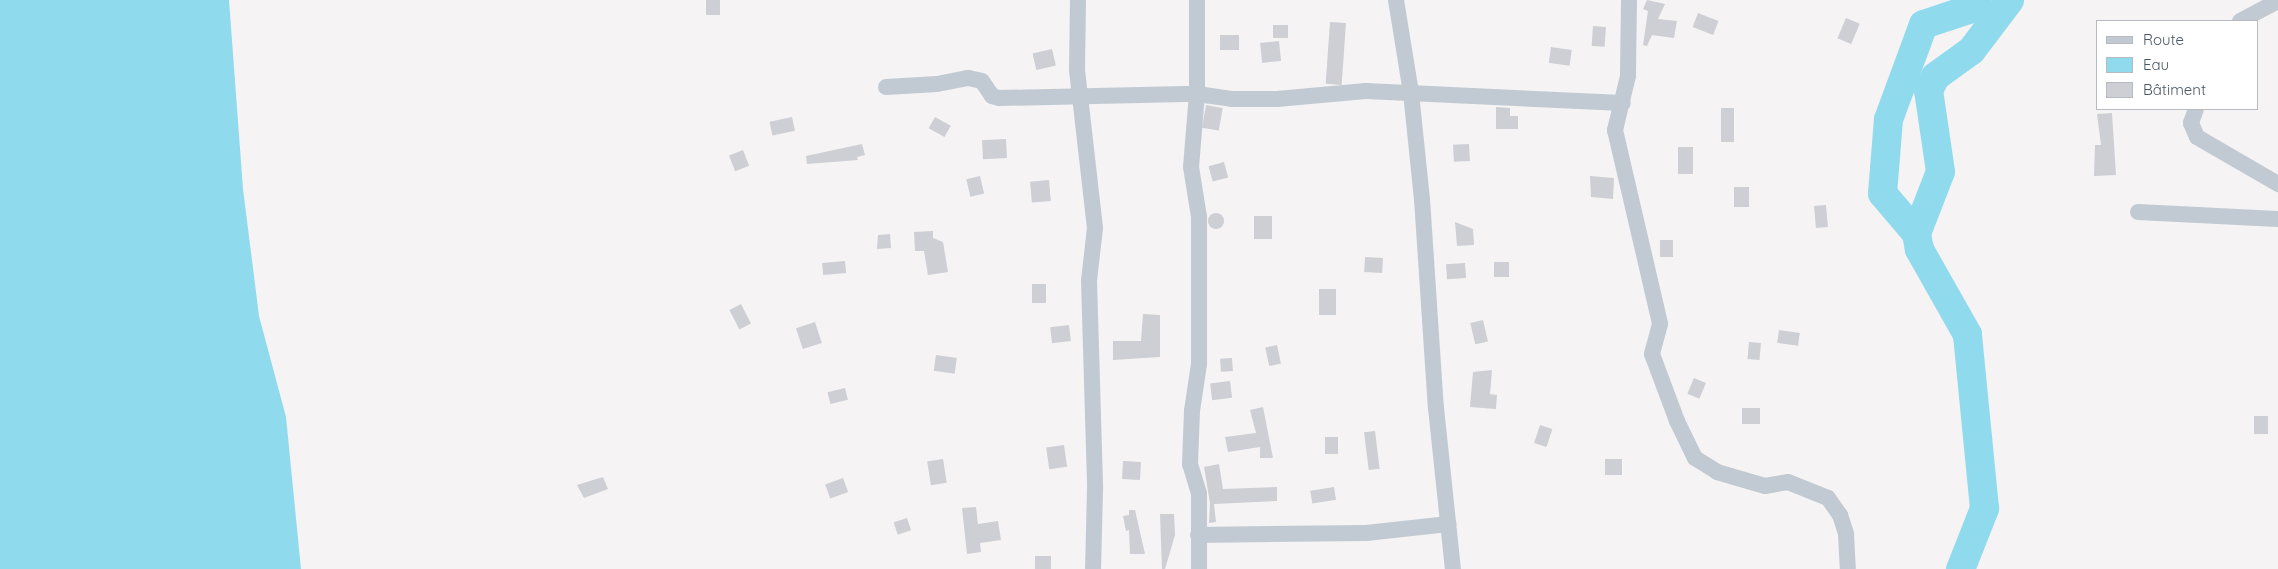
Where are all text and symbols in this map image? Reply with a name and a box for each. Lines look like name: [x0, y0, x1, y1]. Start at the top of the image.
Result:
legend: [2096, 20, 2258, 110]
text: Route: [2143, 30, 2184, 49]
text: Eau: [2143, 55, 2169, 74]
text: Bâtiment: [2143, 80, 2206, 99]

